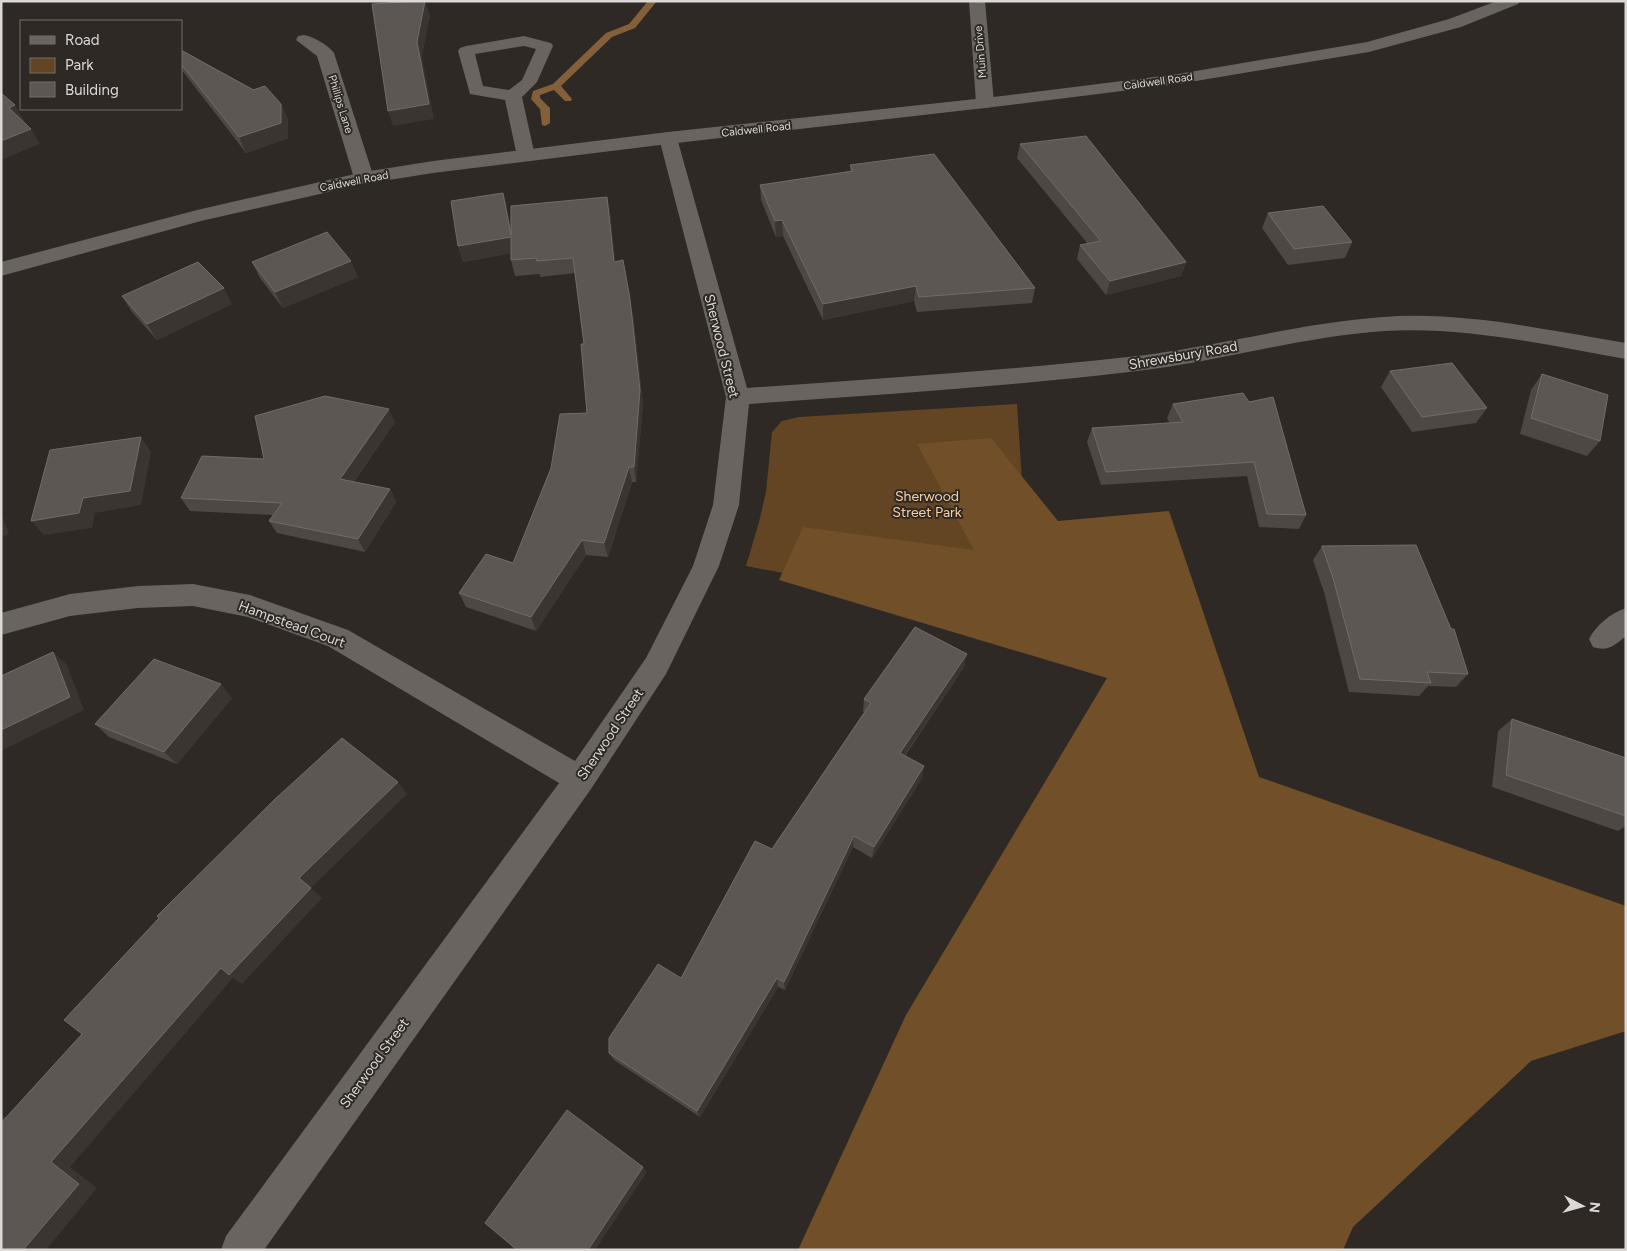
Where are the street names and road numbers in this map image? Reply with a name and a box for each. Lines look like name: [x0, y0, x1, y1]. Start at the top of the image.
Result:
street label: Muin Drive: [972, 25, 989, 79]
street label: Caldwell Road: [1123, 70, 1194, 93]
street label: Phillips Lane: [325, 73, 356, 135]
street label: Caldwell Road: [721, 119, 791, 140]
street label: Caldwell Road: [319, 168, 390, 195]
street label: Sherwood Street: [700, 292, 743, 400]
street label: Shrewsbury Road: [1127, 338, 1239, 373]
street label: Hampstead Court: [236, 597, 347, 652]
street label: Sherwood Street: [574, 685, 647, 783]
street label: Sherwood Street: [336, 1015, 413, 1111]

